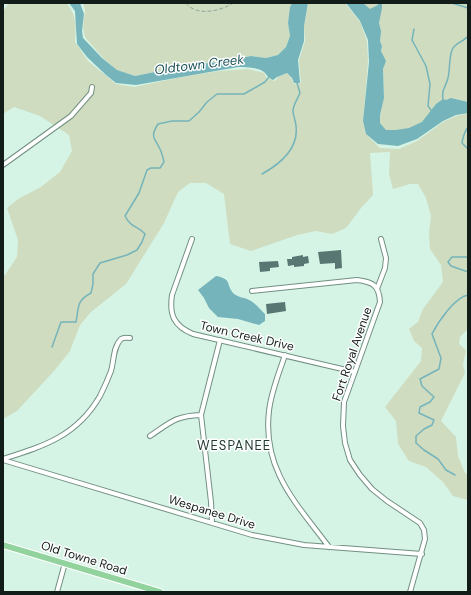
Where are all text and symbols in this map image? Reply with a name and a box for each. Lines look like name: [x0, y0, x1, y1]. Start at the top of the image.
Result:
water label: Oldtown Creek: [153, 51, 245, 78]
street label: Fort Royal Avenue: [328, 305, 376, 403]
street label: Town Creek Drive: [198, 317, 296, 355]
district label: WESPANEE: [197, 437, 271, 454]
street label: Wespanee Drive: [167, 491, 258, 533]
street label: Old Towne Road: [39, 537, 129, 579]

